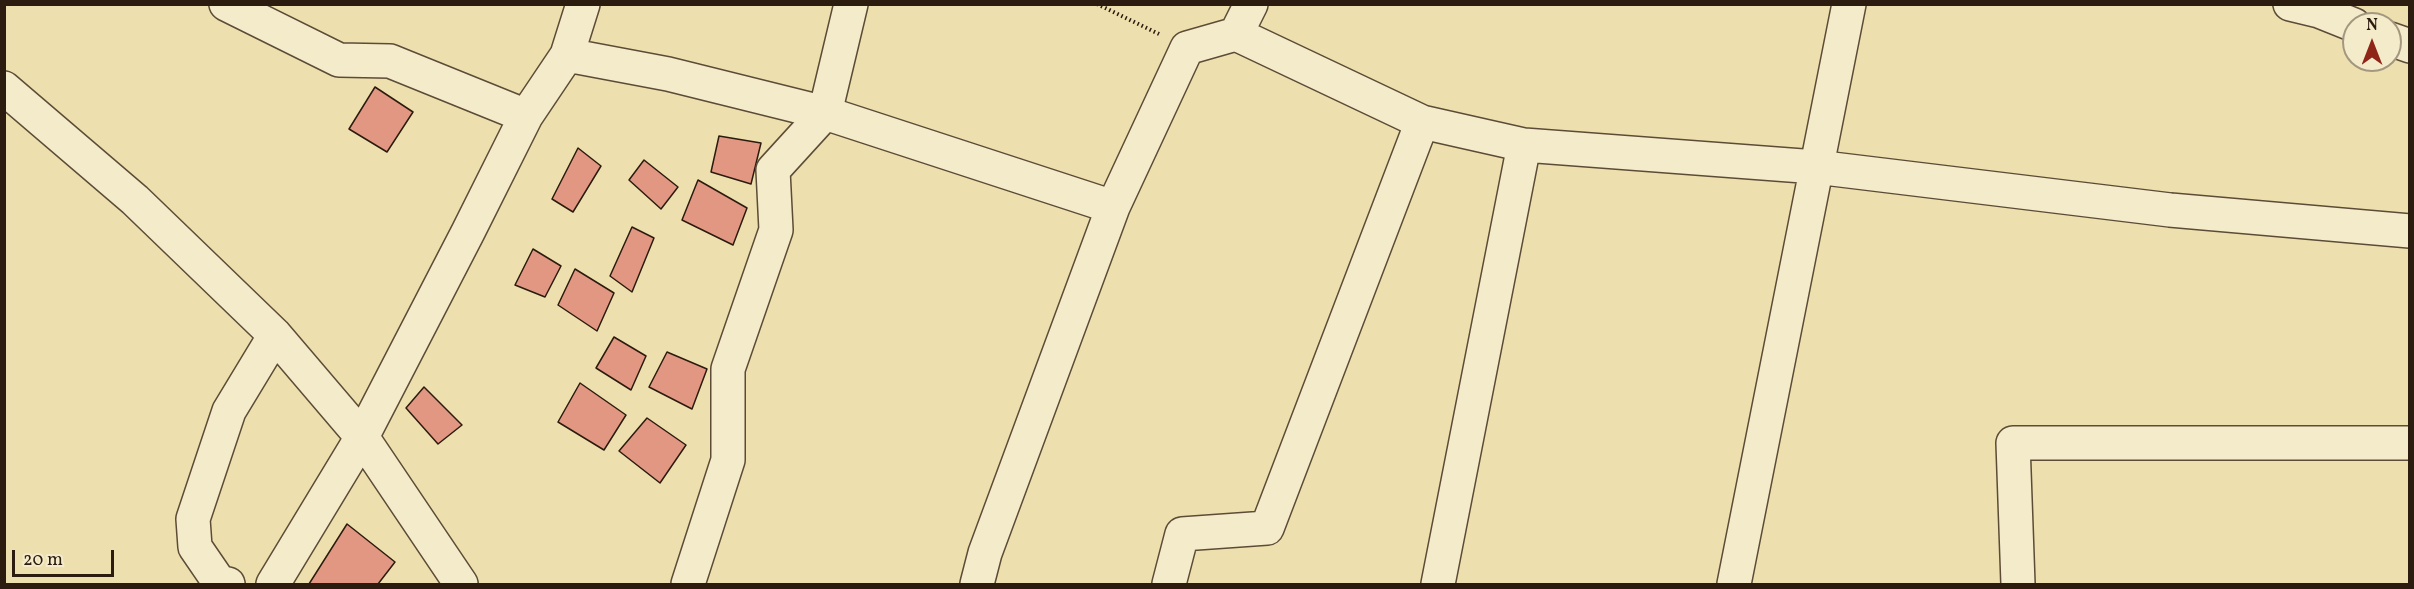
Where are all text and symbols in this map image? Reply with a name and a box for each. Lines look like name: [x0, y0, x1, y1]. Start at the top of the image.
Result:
north arrow: [2342, 12, 2402, 72]
text: N: [2366, 15, 2378, 37]
scale bar: [15, 538, 117, 576]
text: 20 m: [23, 548, 63, 573]

